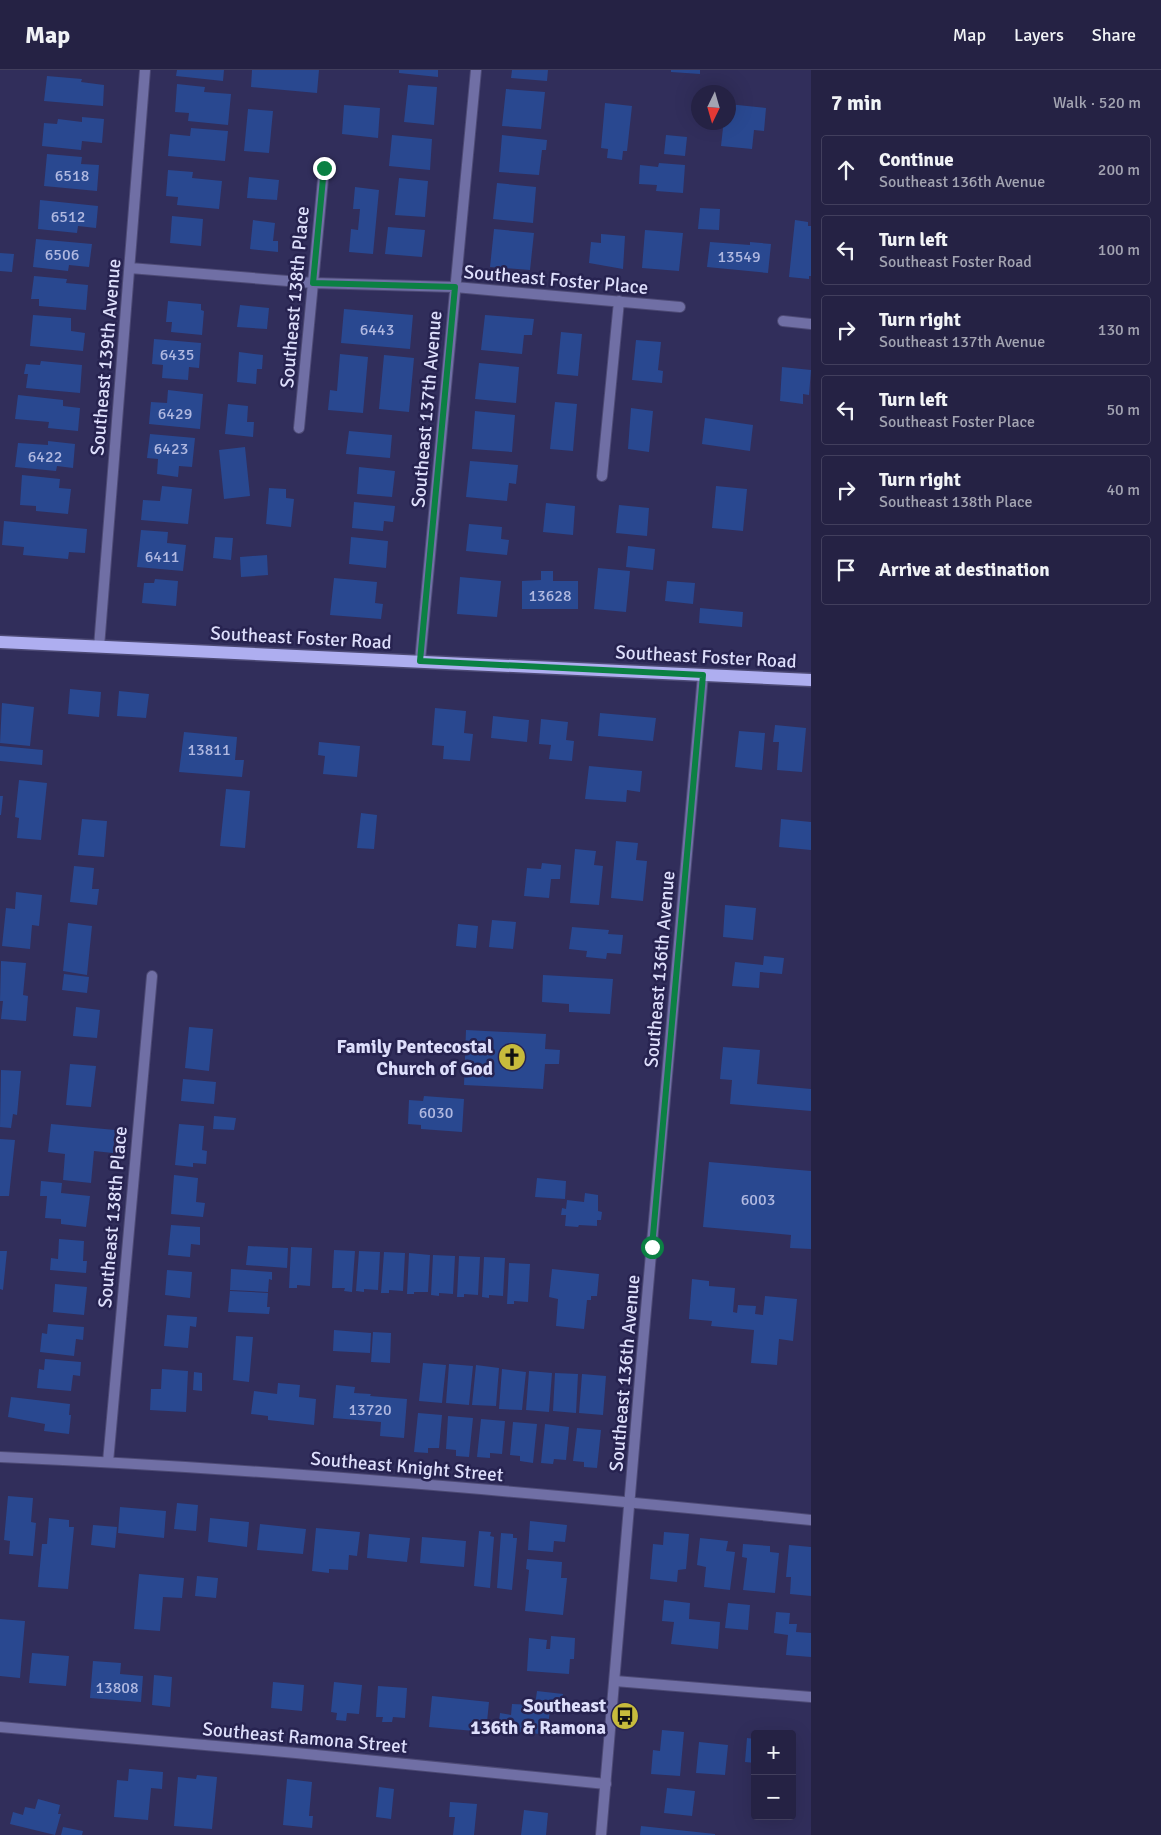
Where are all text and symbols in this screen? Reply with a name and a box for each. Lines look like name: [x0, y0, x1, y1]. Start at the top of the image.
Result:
text: Map: [25, 20, 70, 50]
text: Map: [953, 24, 986, 46]
text: Layers: [1014, 24, 1064, 46]
text: Share: [1092, 24, 1136, 46]
north arrow: [691, 85, 736, 130]
text: 7 min: [831, 90, 882, 116]
text: Walk · 520 m: [1053, 93, 1141, 113]
text: Continue: [879, 148, 954, 172]
icon: ahead: [832, 156, 860, 184]
route end: [313, 157, 336, 180]
text: 200 m: [1098, 160, 1140, 180]
house number: 6518: [55, 166, 89, 186]
text: Southeast 136th Avenue: [879, 172, 1045, 192]
street label: Southeast 138th Place: [275, 205, 315, 389]
house number: 6512: [51, 207, 85, 227]
text: Turn left: [879, 228, 948, 252]
icon: left: [832, 236, 860, 264]
text: 100 m: [1098, 240, 1140, 260]
house number: 6506: [45, 245, 79, 265]
house number: 13549: [717, 247, 761, 267]
text: Southeast Foster Road: [879, 252, 1032, 272]
street label: Southeast 139th Avenue: [85, 258, 127, 457]
street label: Southeast Foster Place: [463, 260, 649, 300]
text: Turn right: [879, 308, 961, 332]
street label: Southeast 137th Avenue: [406, 310, 448, 509]
icon: right: [832, 316, 860, 344]
house number: 6443: [360, 320, 394, 340]
text: 130 m: [1098, 320, 1140, 340]
text: Southeast 137th Avenue: [879, 332, 1045, 352]
house number: 6435: [160, 345, 194, 365]
text: Turn left: [879, 388, 948, 412]
icon: left: [832, 396, 860, 424]
text: 50 m: [1106, 400, 1140, 420]
house number: 6429: [158, 404, 192, 424]
text: Southeast Foster Place: [879, 412, 1035, 432]
house number: 6423: [154, 439, 188, 459]
house number: 6422: [28, 447, 62, 467]
text: Turn right: [879, 468, 961, 492]
icon: right: [832, 476, 860, 504]
text: 40 m: [1106, 480, 1140, 500]
text: Southeast 138th Place: [879, 492, 1033, 512]
house number: 6411: [145, 547, 179, 567]
icon: arrive: [832, 556, 860, 584]
text: Arrive at destination: [879, 558, 1050, 582]
house number: 13628: [528, 586, 572, 606]
street label: Southeast Foster Road: [210, 621, 392, 655]
street label: Southeast Foster Road: [615, 640, 797, 674]
house number: 13811: [187, 740, 231, 760]
street label: Southeast 136th Avenue: [639, 870, 681, 1069]
place label: Family Pentecostal Church of God: [336, 1035, 493, 1081]
church icon: Family Pentecostal Church of God: [497, 1042, 527, 1072]
house number: 6030: [419, 1103, 453, 1123]
street label: Southeast 138th Place: [93, 1125, 133, 1309]
house number: 6003: [741, 1190, 775, 1210]
route start: [641, 1236, 664, 1259]
street label: Southeast 136th Avenue: [604, 1274, 646, 1473]
house number: 13720: [348, 1400, 392, 1420]
street label: Southeast Knight Street: [309, 1447, 505, 1487]
house number: 13808: [95, 1678, 139, 1698]
place label: Southeast 136th & Ramona: [470, 1694, 606, 1740]
bus stop icon: Southeast 136th & Ramona: [610, 1701, 640, 1731]
street label: Southeast Ramona Street: [201, 1717, 409, 1759]
map controls: [751, 1730, 796, 1820]
button: +: [751, 1730, 796, 1775]
button: −: [751, 1775, 796, 1820]

